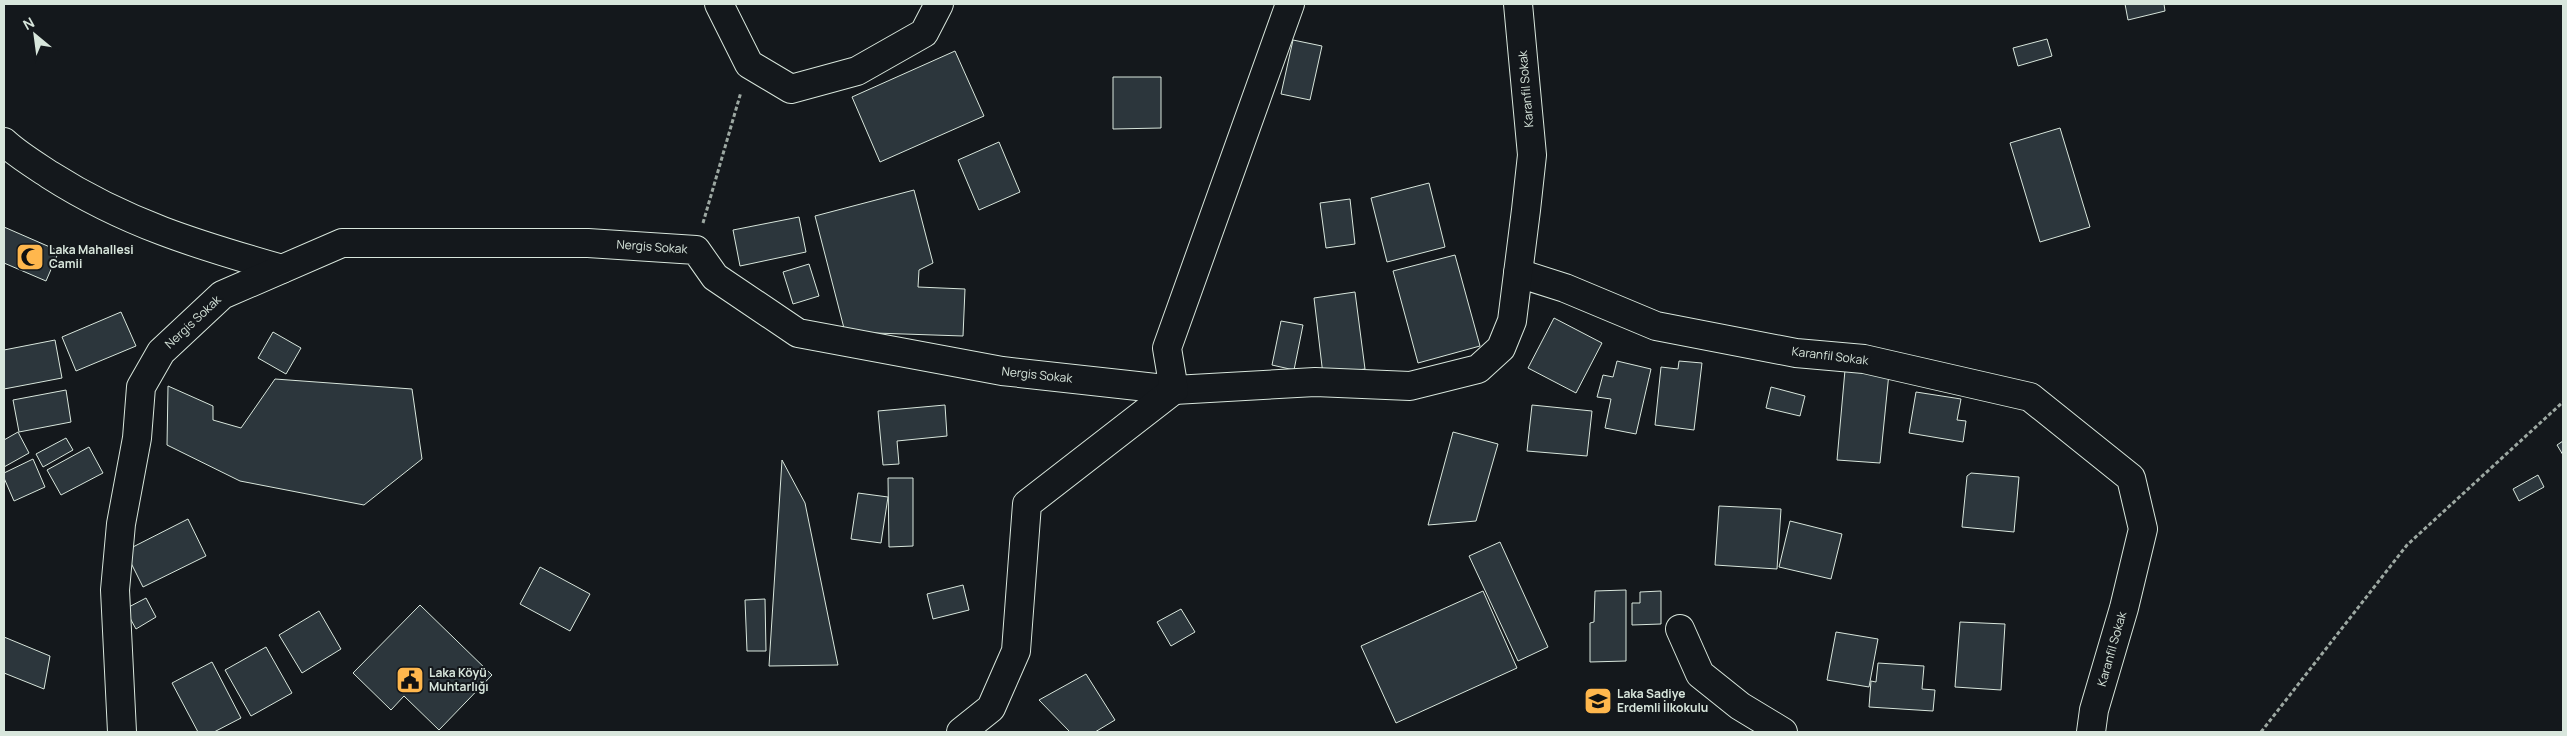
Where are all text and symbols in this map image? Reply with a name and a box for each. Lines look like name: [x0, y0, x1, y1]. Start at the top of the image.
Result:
north arrow: [10, 10, 60, 60]
text: N: [19, 12, 37, 34]
street label: Karanfil Sokak: [1514, 49, 1537, 128]
street label: Nergis Sokak: [616, 236, 689, 258]
place label: Laka Mahallesi Camii: [49, 241, 134, 272]
mosque icon: Laka Mahallesi Camii: [15, 242, 45, 272]
street label: Nergis Sokak: [161, 291, 225, 352]
street label: Karanfil Sokak: [1791, 342, 1870, 369]
street label: Nergis Sokak: [1001, 362, 1074, 387]
street label: Karanfil Sokak: [2093, 608, 2131, 688]
place label: Laka Köyü Muhtarlığı: [429, 664, 489, 695]
public building icon: Laka Köyü Muhtarlığı: [395, 665, 425, 695]
place label: Laka Sadiye Erdemli İlkokulu: [1617, 685, 1708, 716]
school or university icon: Laka Sadiye Erdemli İlkokulu: [1583, 686, 1613, 716]

